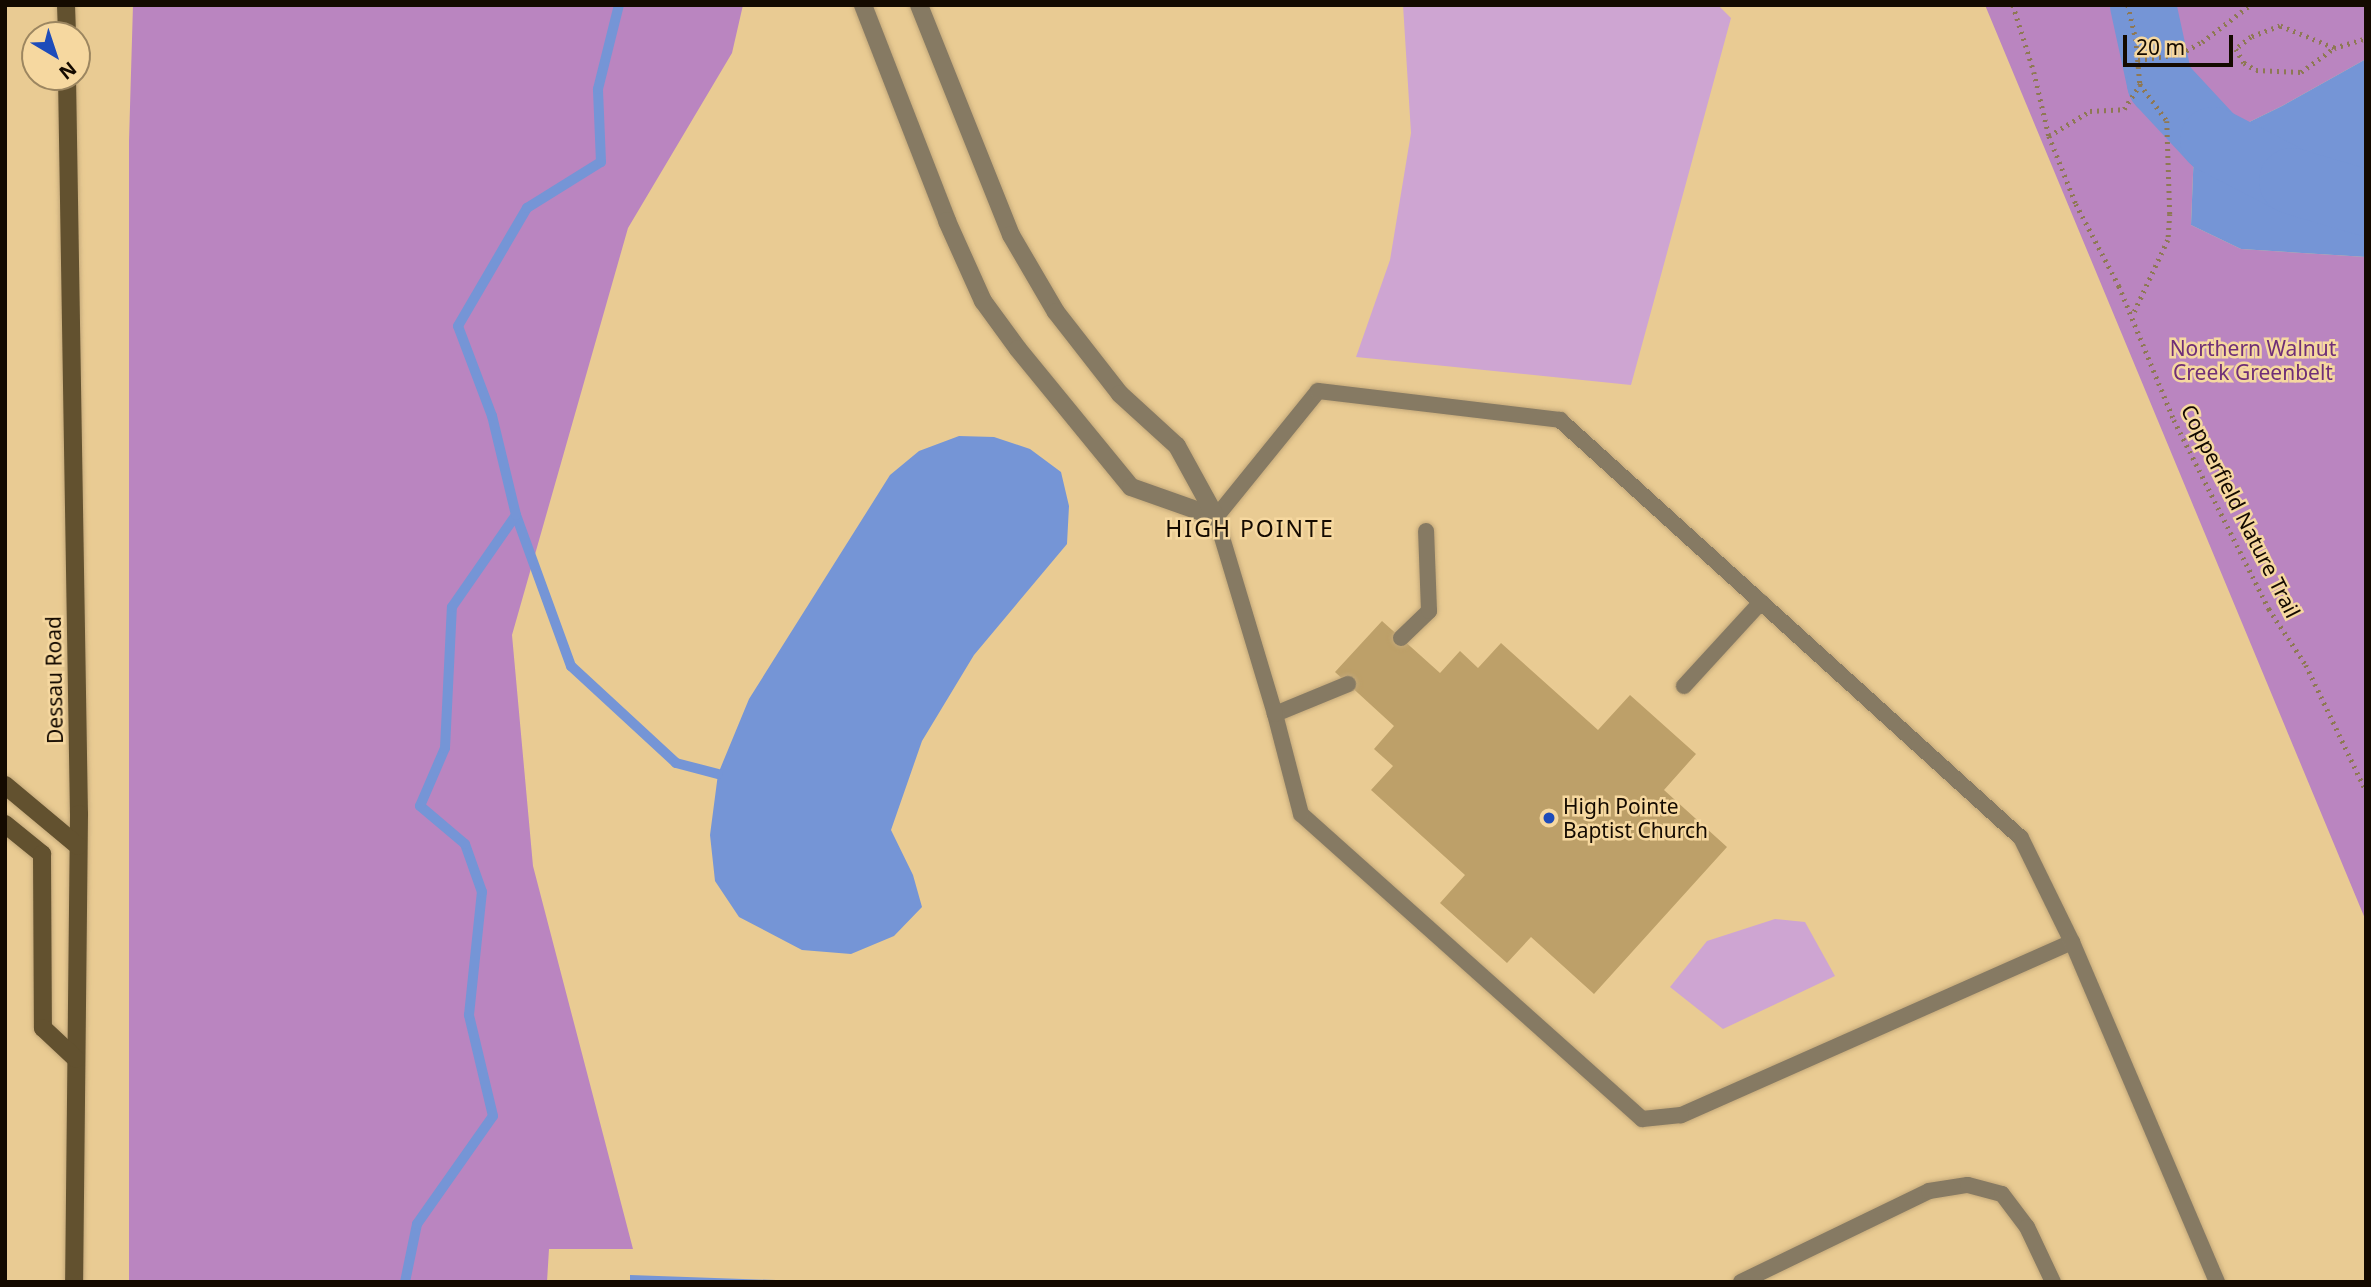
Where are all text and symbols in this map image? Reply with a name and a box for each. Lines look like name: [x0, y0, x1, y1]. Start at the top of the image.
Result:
north arrow: [21, 21, 91, 91]
scale bar: [2126, 21, 2236, 65]
text: 20 m: [2136, 33, 2185, 61]
text: N: [54, 56, 82, 86]
park label: Northern Walnut Creek Greenbelt: [2170, 335, 2336, 385]
street label: Copperfield Nature Trail: [2176, 400, 2306, 622]
district label: HIGH POINTE: [1167, 514, 1333, 542]
street label: Dessau Road: [40, 616, 68, 744]
place label: High Pointe Baptist Church: [1563, 793, 1708, 843]
marker: High Pointe Baptist Church: [1541, 810, 1557, 826]

